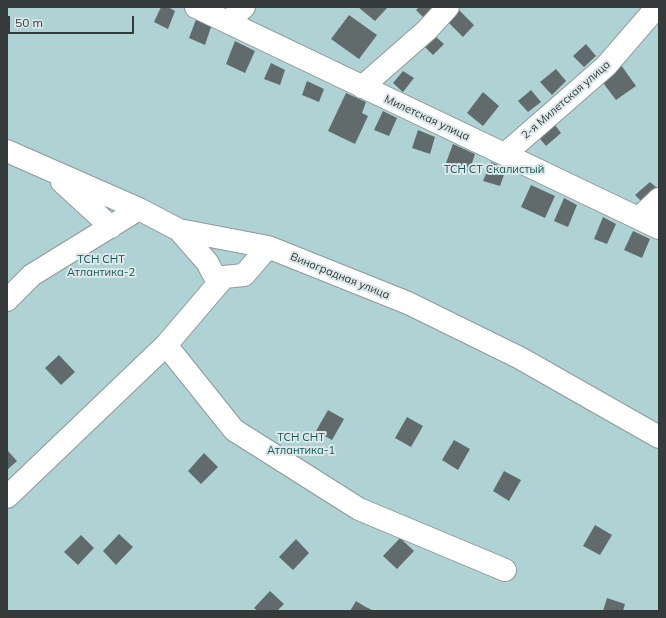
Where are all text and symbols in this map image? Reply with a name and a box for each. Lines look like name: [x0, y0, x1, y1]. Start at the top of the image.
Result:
scale bar: [10, 8, 136, 34]
text: 50 m: [15, 15, 43, 30]
street label: 2-я Милетская улица: [519, 58, 613, 142]
street label: Милетская улица: [382, 92, 472, 144]
park label: ТСН СТ Скалистый: [444, 163, 544, 177]
street label: Виноградная улица: [288, 250, 392, 302]
park label: ТСН СНТ Атлантика-2: [67, 253, 135, 279]
park label: ТСН СНТ Атлантика-1: [267, 431, 335, 457]

